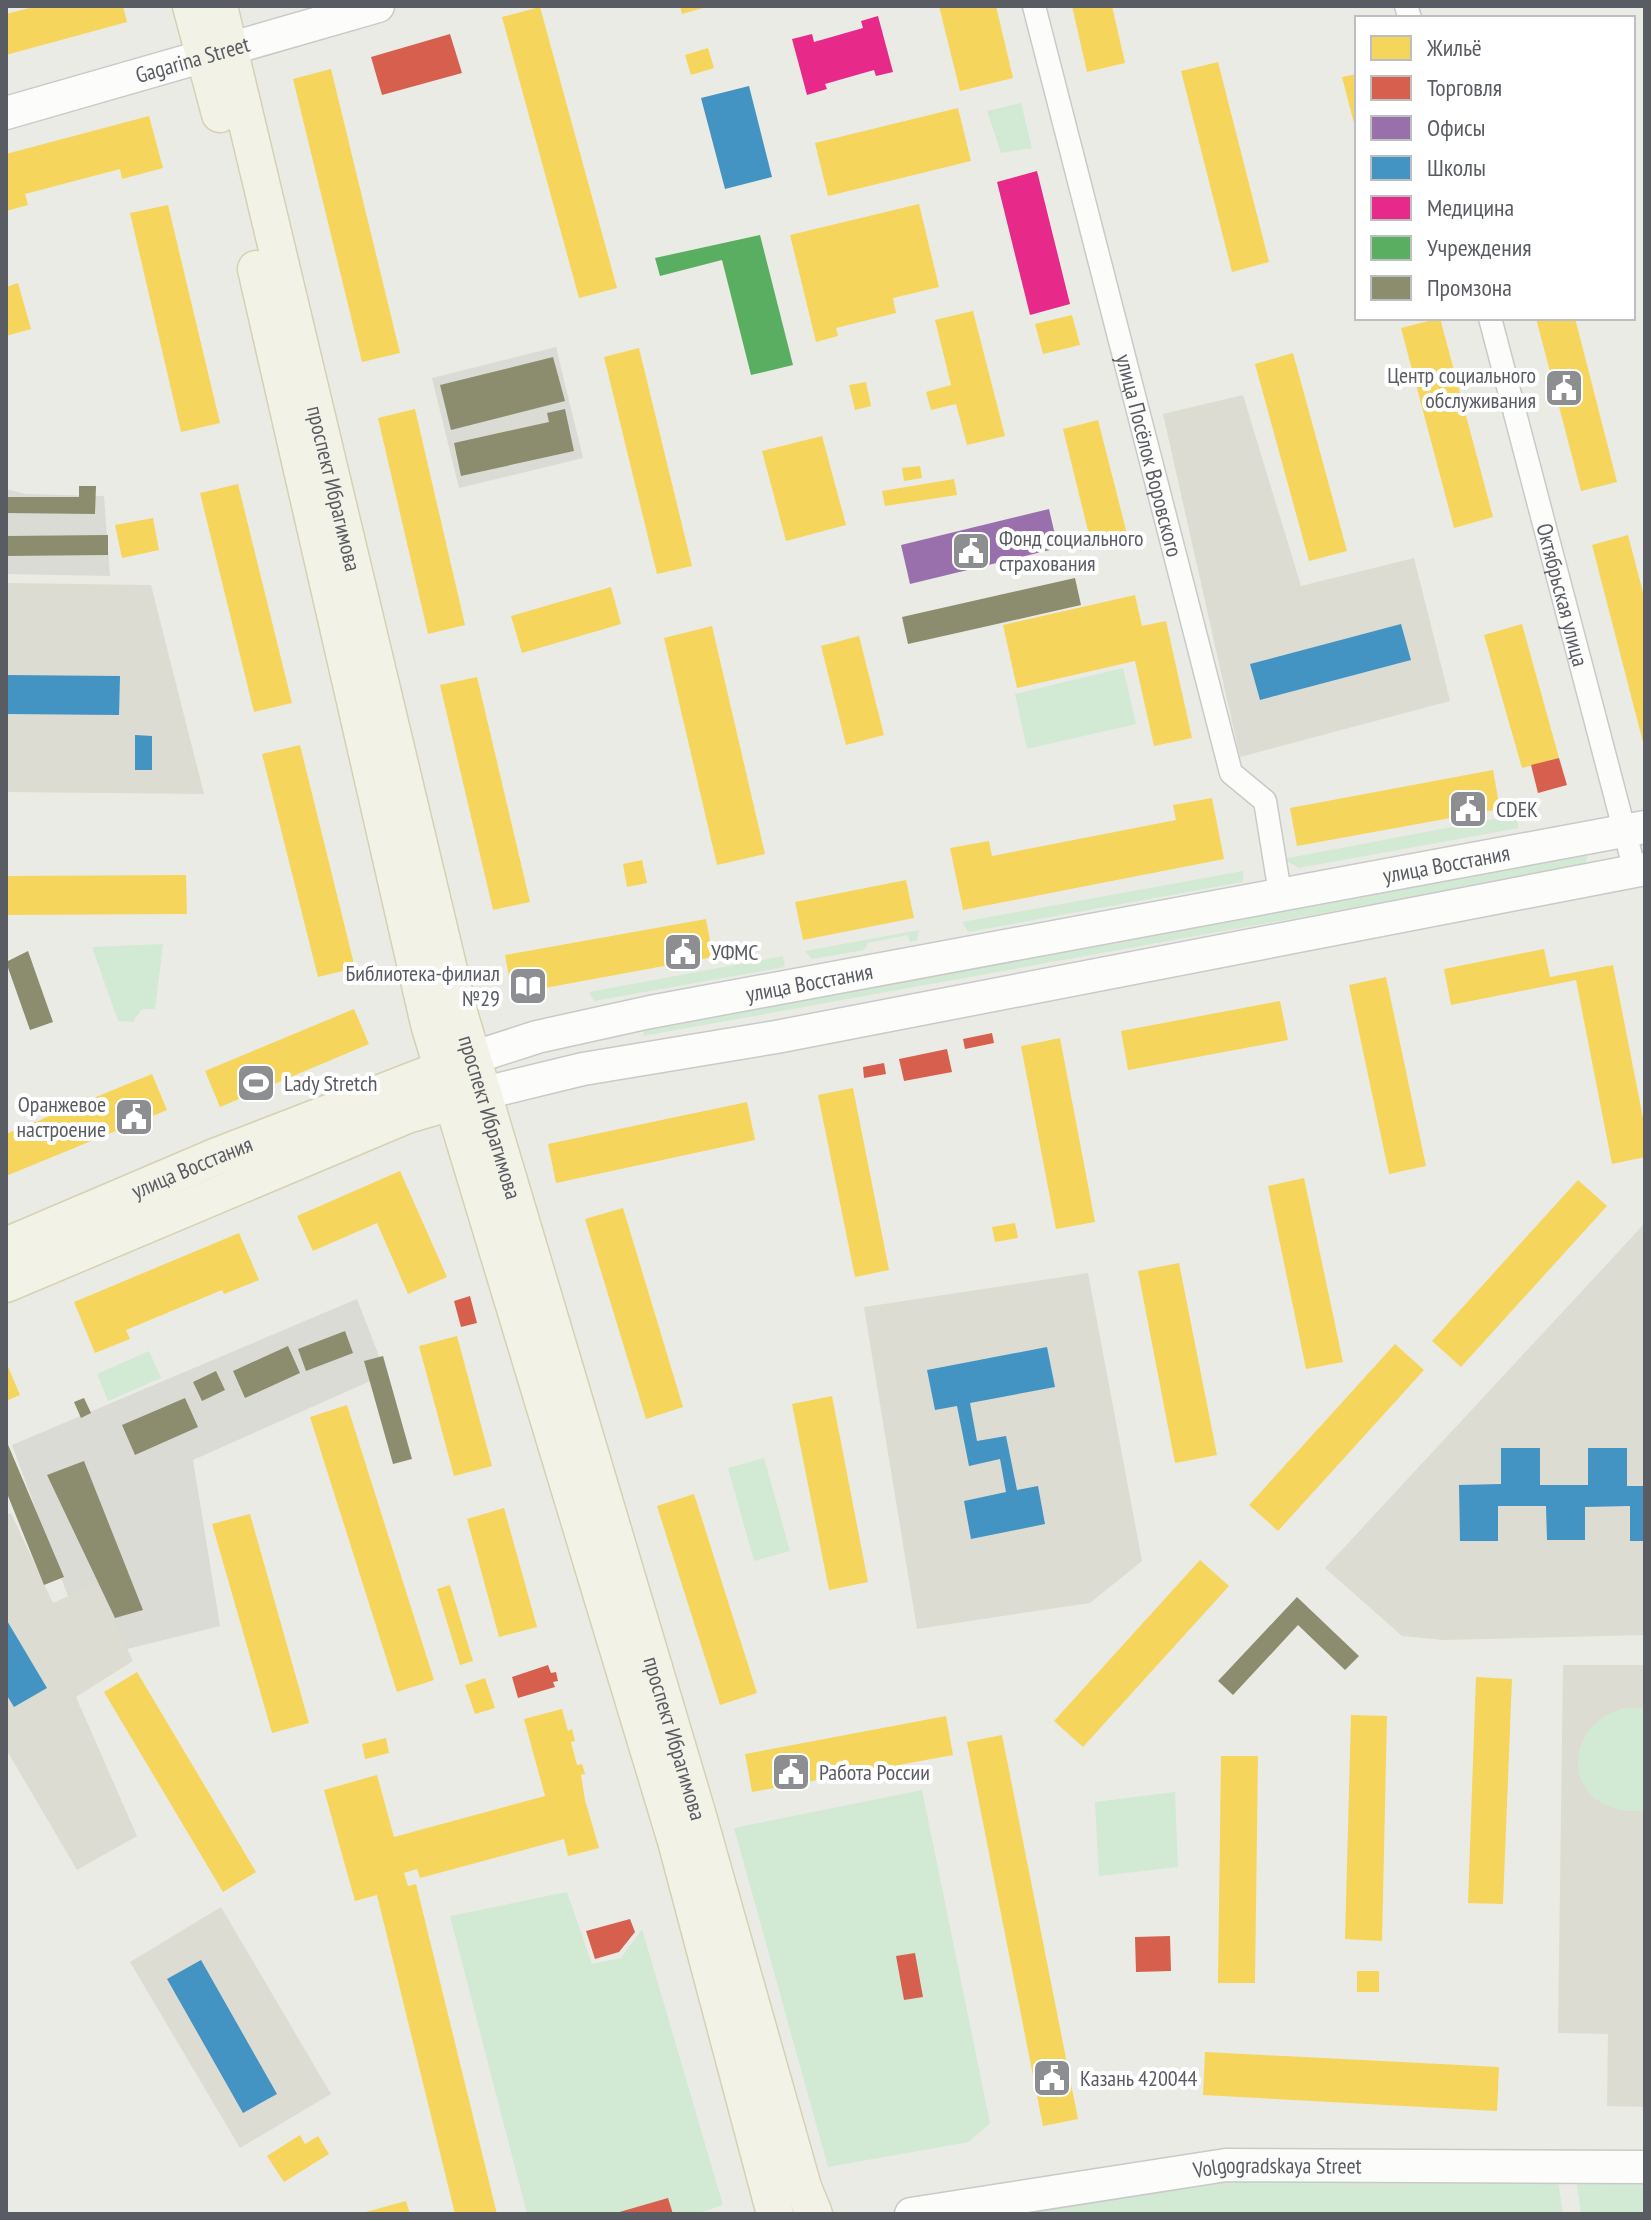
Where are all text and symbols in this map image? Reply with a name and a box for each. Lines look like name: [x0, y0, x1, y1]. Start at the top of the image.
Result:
legend: [1355, 16, 1635, 320]
street label: Gagarina Street: [132, 30, 253, 89]
text: Жильё: [1426, 32, 1482, 63]
text: Торговля: [1427, 72, 1502, 103]
text: Офисы: [1427, 112, 1485, 143]
text: Школы: [1427, 152, 1486, 183]
text: Медицина: [1427, 192, 1514, 223]
text: Учреждения: [1427, 232, 1532, 263]
text: Промзона: [1427, 272, 1512, 303]
street label: улица Посёлок Воровского: [1110, 351, 1189, 560]
place label: Центр социального обслуживания: [1387, 361, 1536, 414]
public building icon: Центр социального обслуживания: [1543, 367, 1585, 409]
street label: проспект Ибрагимова: [301, 403, 367, 574]
street label: Октябрьская улица: [1530, 520, 1595, 669]
place label: Фонд социального страхования: [999, 524, 1144, 577]
public building icon: Фонд социального страхования: [950, 530, 992, 572]
public building icon: CDEK: [1447, 788, 1489, 830]
place label: CDEK: [1496, 795, 1538, 823]
street label: улица Восстания: [1381, 838, 1512, 889]
public building icon: УФМС: [662, 931, 704, 973]
place label: УФМС: [711, 938, 758, 966]
street label: улица Восстания: [744, 957, 875, 1008]
place label: Библиотека-филиал №29: [345, 959, 500, 1012]
library icon: Библиотека-филиал №29: [507, 965, 549, 1007]
street label: проспект Ибрагимова: [453, 1032, 528, 1202]
sports icon: Lady Stretch: [235, 1062, 277, 1104]
place label: Lady Stretch: [284, 1069, 377, 1097]
place label: Оранжевое настроение: [17, 1090, 106, 1143]
public building icon: Оранжевое настроение: [113, 1096, 155, 1138]
street label: улица Восстания: [127, 1130, 256, 1205]
street label: проспект Ибрагимова: [637, 1653, 712, 1823]
public building icon: Работа России: [770, 1751, 812, 1793]
place label: Работа России: [819, 1758, 930, 1786]
public building icon: Казань 420044: [1031, 2057, 1073, 2099]
place label: Казань 420044: [1080, 2064, 1198, 2092]
street label: Volgogradskaya Street: [1190, 2151, 1362, 2184]

